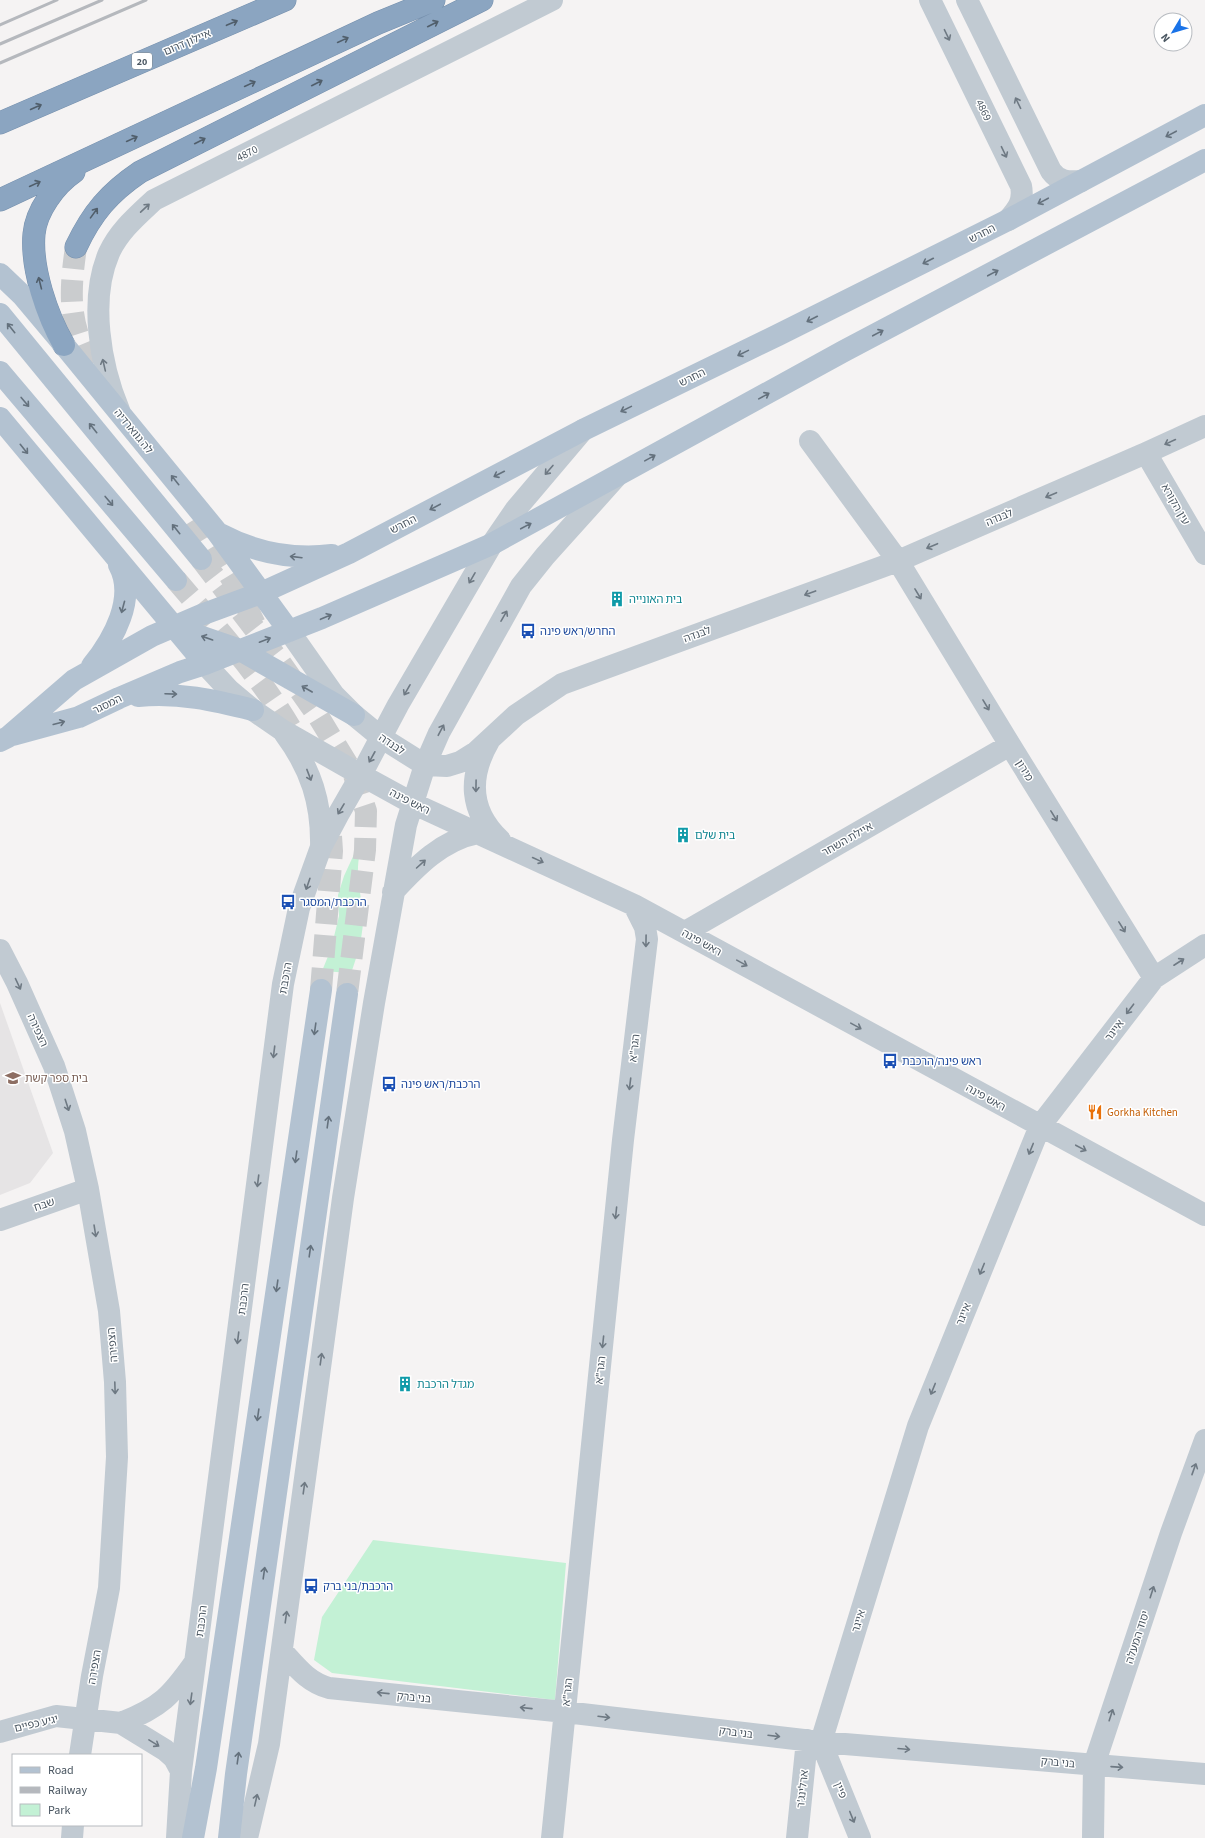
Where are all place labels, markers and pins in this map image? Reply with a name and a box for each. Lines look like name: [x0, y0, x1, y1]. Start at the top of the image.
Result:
building icon: בית האונייה: [608, 590, 626, 608]
place label: בית האונייה: [629, 592, 682, 607]
bus stop icon: החרש/ראש פינה: [519, 622, 537, 640]
place label: החרש/ראש פינה: [540, 624, 616, 639]
building icon: בית שלם: [674, 826, 692, 844]
place label: בית שלם: [695, 828, 735, 843]
bus stop icon: הרכבת/המסגר: [279, 893, 297, 911]
place label: הרכבת/המסגר: [300, 895, 367, 910]
bus stop icon: ראש פינה/הרכבת: [881, 1052, 899, 1070]
place label: ראש פינה/הרכבת: [902, 1054, 981, 1069]
school or university icon: בית ספר קשת: [4, 1069, 22, 1087]
place label: בית ספר קשת: [25, 1071, 88, 1086]
bus stop icon: הרכבת/ראש פינה: [380, 1075, 398, 1093]
place label: הרכבת/ראש פינה: [401, 1077, 481, 1092]
restaurant icon: Gorkha Kitchen: [1086, 1103, 1104, 1121]
place label: Gorkha Kitchen: [1107, 1105, 1178, 1120]
building icon: מגדל הרכבת: [396, 1375, 414, 1393]
place label: מגדל הרכבת: [417, 1377, 474, 1392]
bus stop icon: הרכבת/בני ברק: [302, 1577, 320, 1595]
place label: הרכבת/בני ברק: [323, 1579, 393, 1594]

